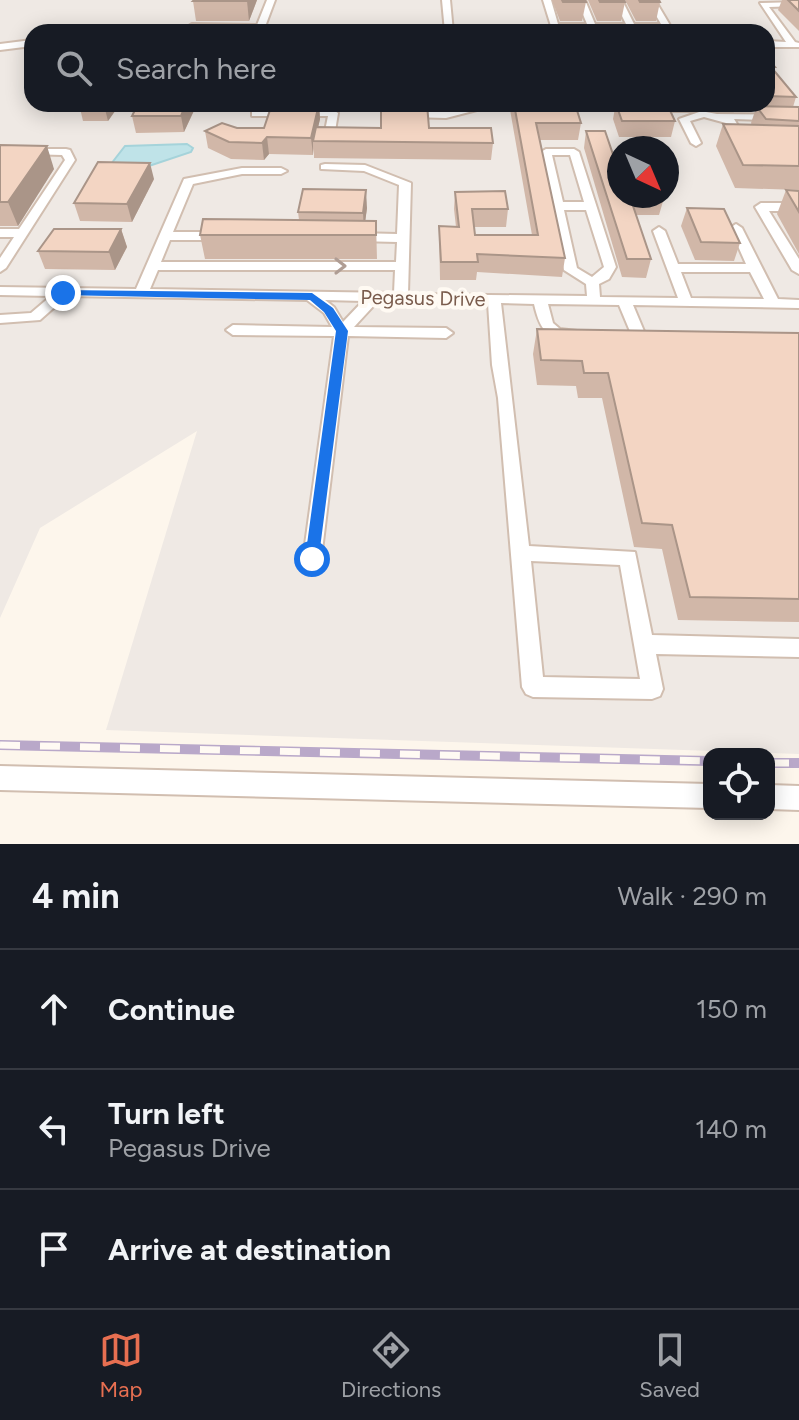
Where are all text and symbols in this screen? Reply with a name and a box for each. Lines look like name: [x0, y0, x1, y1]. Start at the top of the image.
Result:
search box: [24, 24, 775, 112]
icon: search: [52, 46, 96, 90]
text: Search here: [116, 50, 276, 87]
north arrow: [607, 136, 679, 208]
one-way arrow: [334, 257, 347, 275]
route end: [45, 275, 81, 311]
street label: Pegasus Drive: [360, 285, 486, 311]
route start: [294, 541, 330, 577]
map controls: [703, 748, 775, 820]
button: locate: [703, 748, 775, 820]
text: 4 min: [32, 876, 119, 917]
text: Walk · 290 m: [618, 880, 767, 912]
icon: ahead: [32, 987, 76, 1031]
text: Continue: [108, 991, 235, 1028]
text: 150 m: [696, 993, 767, 1025]
text: Turn left: [108, 1095, 225, 1132]
icon: left: [32, 1107, 76, 1151]
text: 140 m: [695, 1113, 767, 1145]
text: Pegasus Drive: [108, 1132, 271, 1164]
icon: arrive: [32, 1227, 76, 1271]
text: Arrive at destination: [108, 1231, 391, 1268]
tab: Map: [99, 1328, 143, 1403]
tab: Directions: [341, 1328, 441, 1403]
tab: Saved: [639, 1328, 700, 1403]

